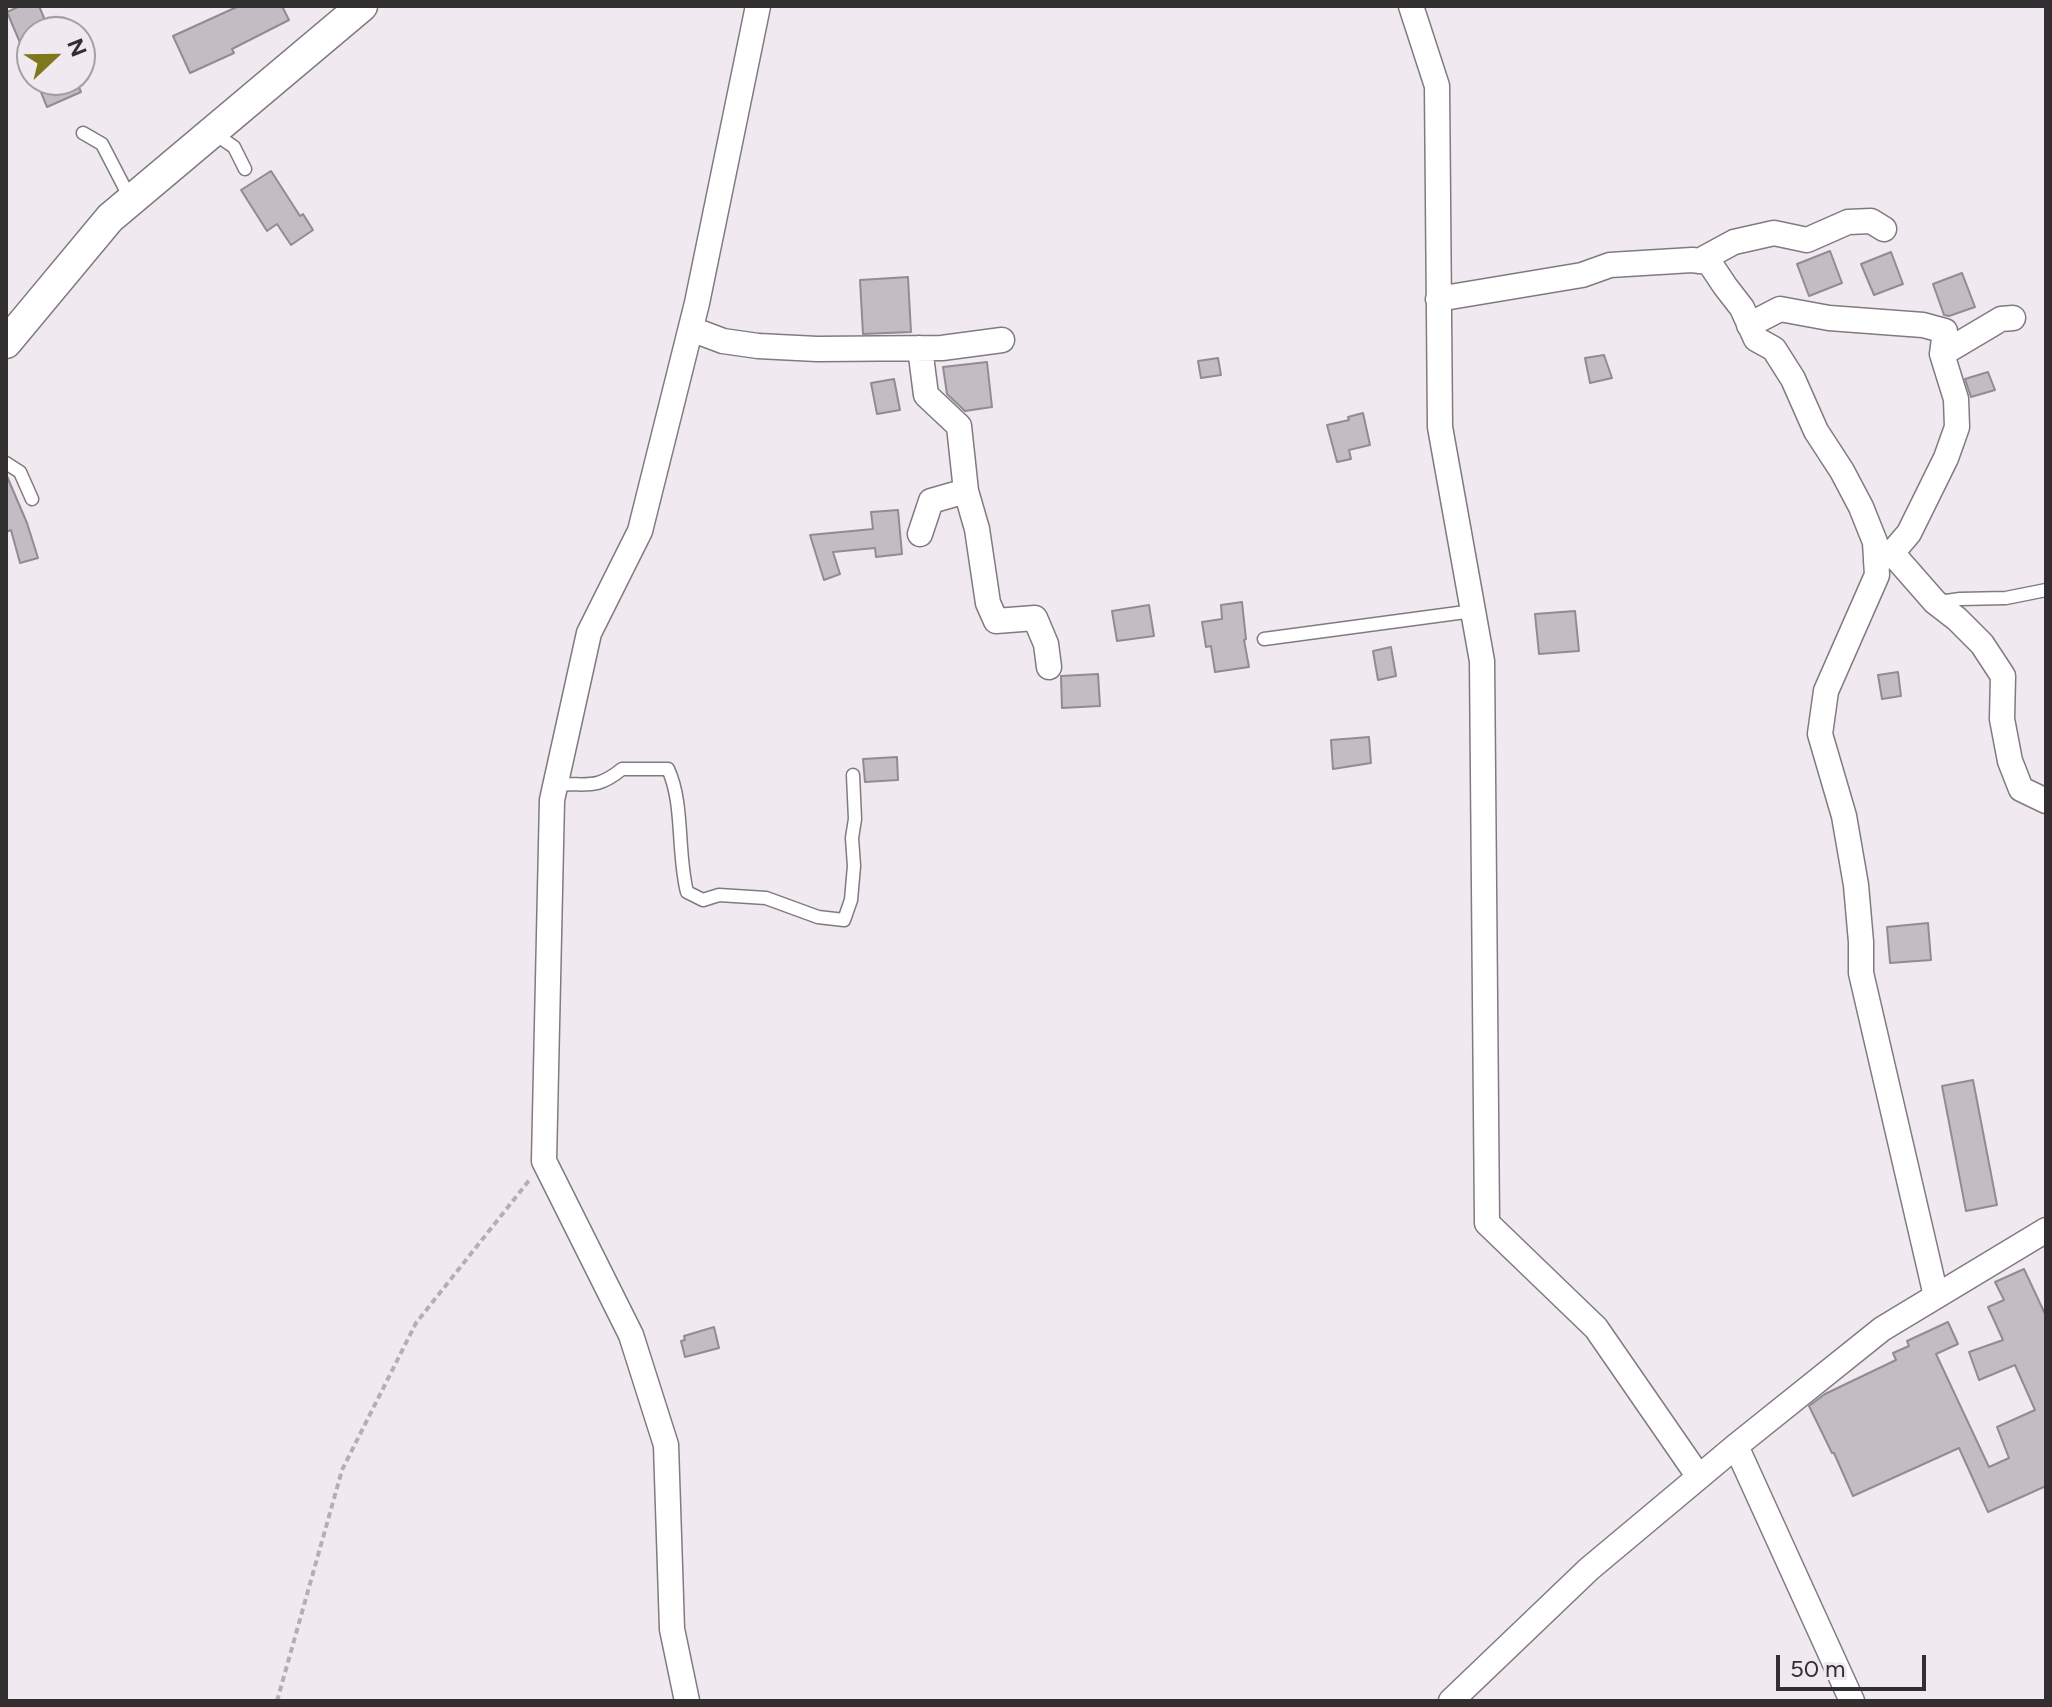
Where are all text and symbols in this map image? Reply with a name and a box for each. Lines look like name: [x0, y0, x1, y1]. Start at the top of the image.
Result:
north arrow: [16, 16, 96, 96]
text: N: [61, 35, 93, 61]
scale bar: [1780, 1639, 1930, 1689]
text: 50 m: [1790, 1654, 1846, 1683]

